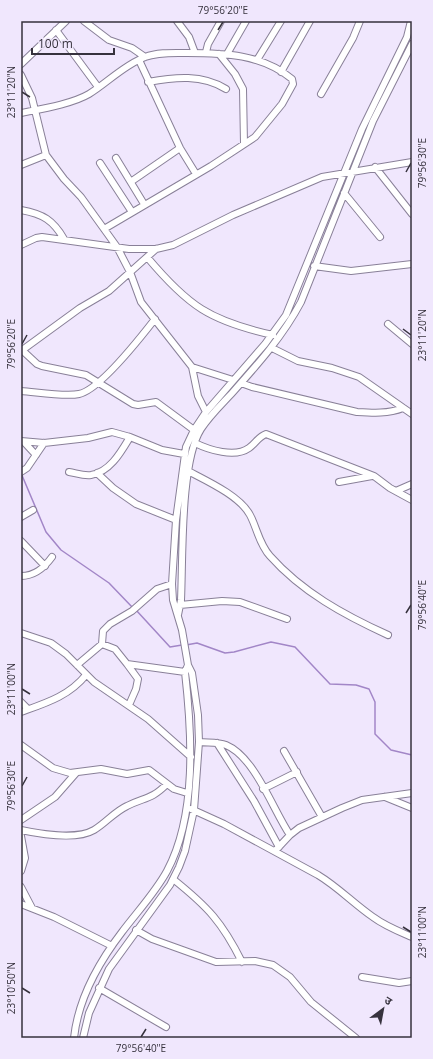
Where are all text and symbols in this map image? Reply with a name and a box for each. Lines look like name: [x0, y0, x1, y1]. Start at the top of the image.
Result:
text: 79°56'20"E: [198, 3, 248, 17]
scale bar: [32, 30, 114, 56]
text: 100 m: [38, 35, 73, 52]
text: 23°11'20"N: [4, 66, 18, 118]
text: 79°56'30"E: [415, 138, 429, 188]
text: 23°11'20"N: [415, 309, 429, 361]
text: 79°56'20"E: [4, 319, 18, 369]
text: 79°56'40"E: [415, 580, 429, 630]
text: 23°11'00"N: [4, 663, 18, 715]
text: 79°56'30"E: [4, 761, 18, 811]
text: 23°11'00"N: [415, 906, 429, 958]
text: 23°10'50"N: [4, 962, 18, 1014]
north arrow: [363, 989, 403, 1029]
text: उ: [382, 992, 396, 1008]
text: 79°56'40"E: [116, 1041, 166, 1055]

